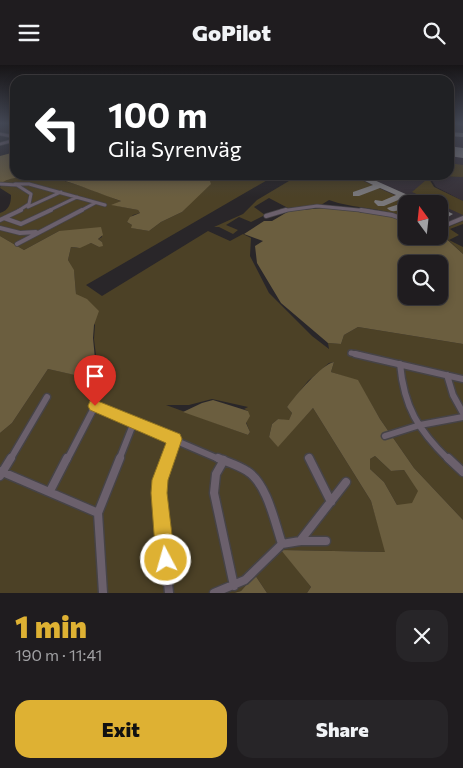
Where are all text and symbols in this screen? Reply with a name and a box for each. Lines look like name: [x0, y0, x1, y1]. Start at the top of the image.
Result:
icon: menu: [15, 19, 43, 47]
text: GoPilot: [192, 19, 271, 46]
icon: search: [420, 19, 448, 47]
text: 100 m: [108, 92, 208, 135]
icon: left: [25, 95, 90, 160]
text: Glia Syrenväg: [108, 135, 242, 162]
north arrow: [398, 195, 448, 245]
map controls: [398, 195, 448, 305]
button: search: [398, 255, 448, 305]
pin: [74, 355, 116, 406]
icon: arrive: [81, 362, 109, 390]
position arrow: [139, 533, 191, 585]
text: 1 min: [15, 607, 87, 644]
button: close: [396, 610, 448, 662]
text: 190 m · 11:41: [15, 645, 102, 664]
button: Exit: [15, 700, 227, 758]
button: Share: [237, 700, 448, 758]

